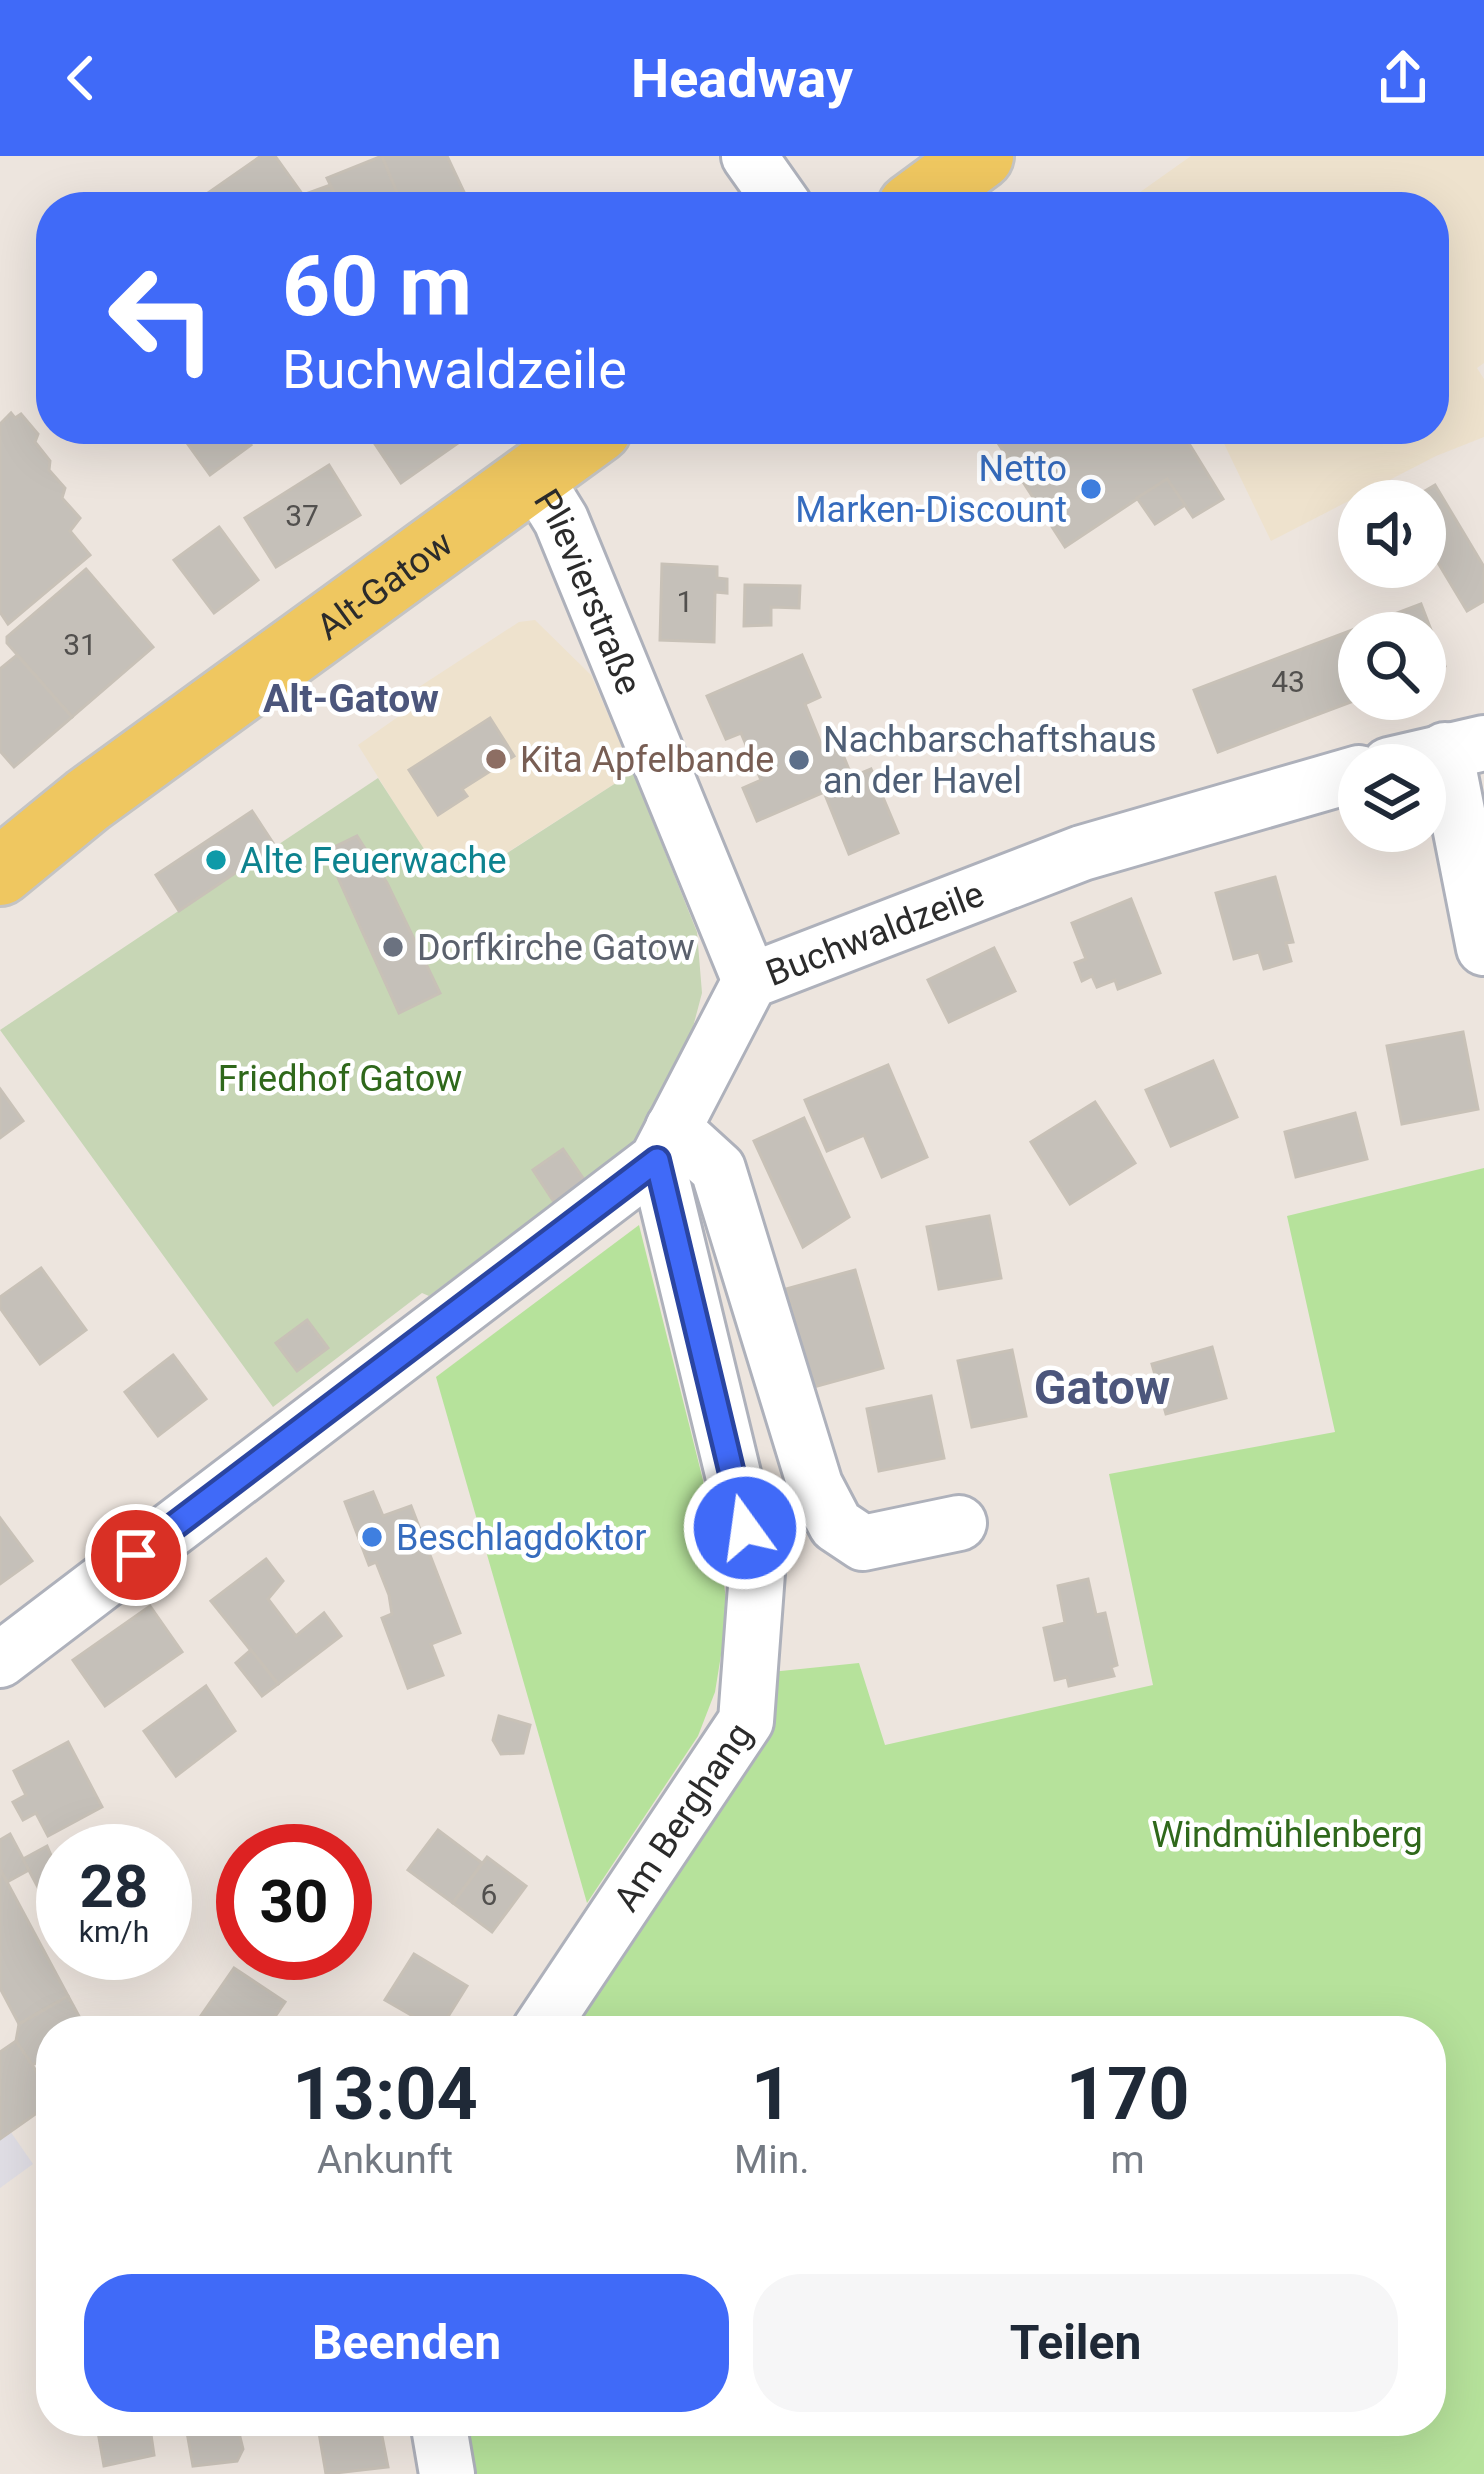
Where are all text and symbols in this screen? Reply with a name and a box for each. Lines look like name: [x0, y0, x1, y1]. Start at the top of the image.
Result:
icon: back: [48, 45, 114, 111]
icon: share: [1370, 45, 1436, 111]
text: Headway: [631, 47, 853, 110]
text: 60 m: [282, 237, 472, 336]
icon: left: [84, 240, 240, 396]
text: Buchwaldzeile: [282, 338, 627, 401]
place label: Netto Marken-Discount: [795, 448, 1067, 531]
marker: Netto Marken-Discount: [1078, 476, 1104, 502]
map controls: [1338, 480, 1446, 852]
button: sound: [1338, 480, 1446, 588]
street label: Plievierstraße: [525, 482, 650, 701]
house number: 37: [285, 498, 319, 533]
street label: Alt-Gatow: [309, 522, 461, 649]
house number: 1: [677, 584, 693, 619]
button: search: [1338, 612, 1446, 720]
house number: 31: [63, 627, 97, 662]
house number: 43: [1271, 664, 1305, 699]
district label: Alt-Gatow: [263, 676, 439, 722]
place label: Nachbarschaftshaus an der Havel: [823, 719, 1156, 802]
place label: Kita Apfelbande: [520, 739, 774, 781]
button: layers: [1338, 744, 1446, 852]
marker: Kita Apfelbande: [483, 746, 509, 772]
marker: Nachbarschaftshaus an der Havel: [786, 747, 812, 773]
place label: Alte Feuerwache: [240, 840, 506, 882]
marker: Alte Feuerwache: [203, 847, 229, 873]
street label: Buchwaldzeile: [760, 873, 990, 995]
place label: Dorfkirche Gatow: [417, 927, 695, 969]
marker: Dorfkirche Gatow: [380, 934, 406, 960]
park label: Friedhof Gatow: [218, 1058, 462, 1100]
district label: Gatow: [1034, 1359, 1170, 1416]
position arrow: [682, 1465, 808, 1591]
pin: [85, 1504, 187, 1606]
place label: Beschlagdoktor: [396, 1517, 647, 1559]
icon: arrive: [103, 1522, 169, 1588]
marker: Beschlagdoktor: [359, 1524, 385, 1550]
street label: Am Berghang: [605, 1715, 761, 1919]
park label: Windmühlenberg: [1151, 1814, 1423, 1856]
speed limit sign: 30: [216, 1824, 372, 1980]
text: 28: [80, 1851, 148, 1922]
house number: 6: [481, 1877, 497, 1912]
text: km/h: [79, 1914, 149, 1949]
text: 13:04: [292, 2052, 478, 2137]
text: 1: [751, 2052, 792, 2137]
text: 170: [1066, 2052, 1190, 2137]
text: Ankunft: [317, 2137, 453, 2183]
text: Min.: [734, 2137, 809, 2183]
text: m: [1111, 2137, 1145, 2183]
button: Beenden: [84, 2274, 729, 2412]
button: Teilen: [753, 2274, 1398, 2412]

